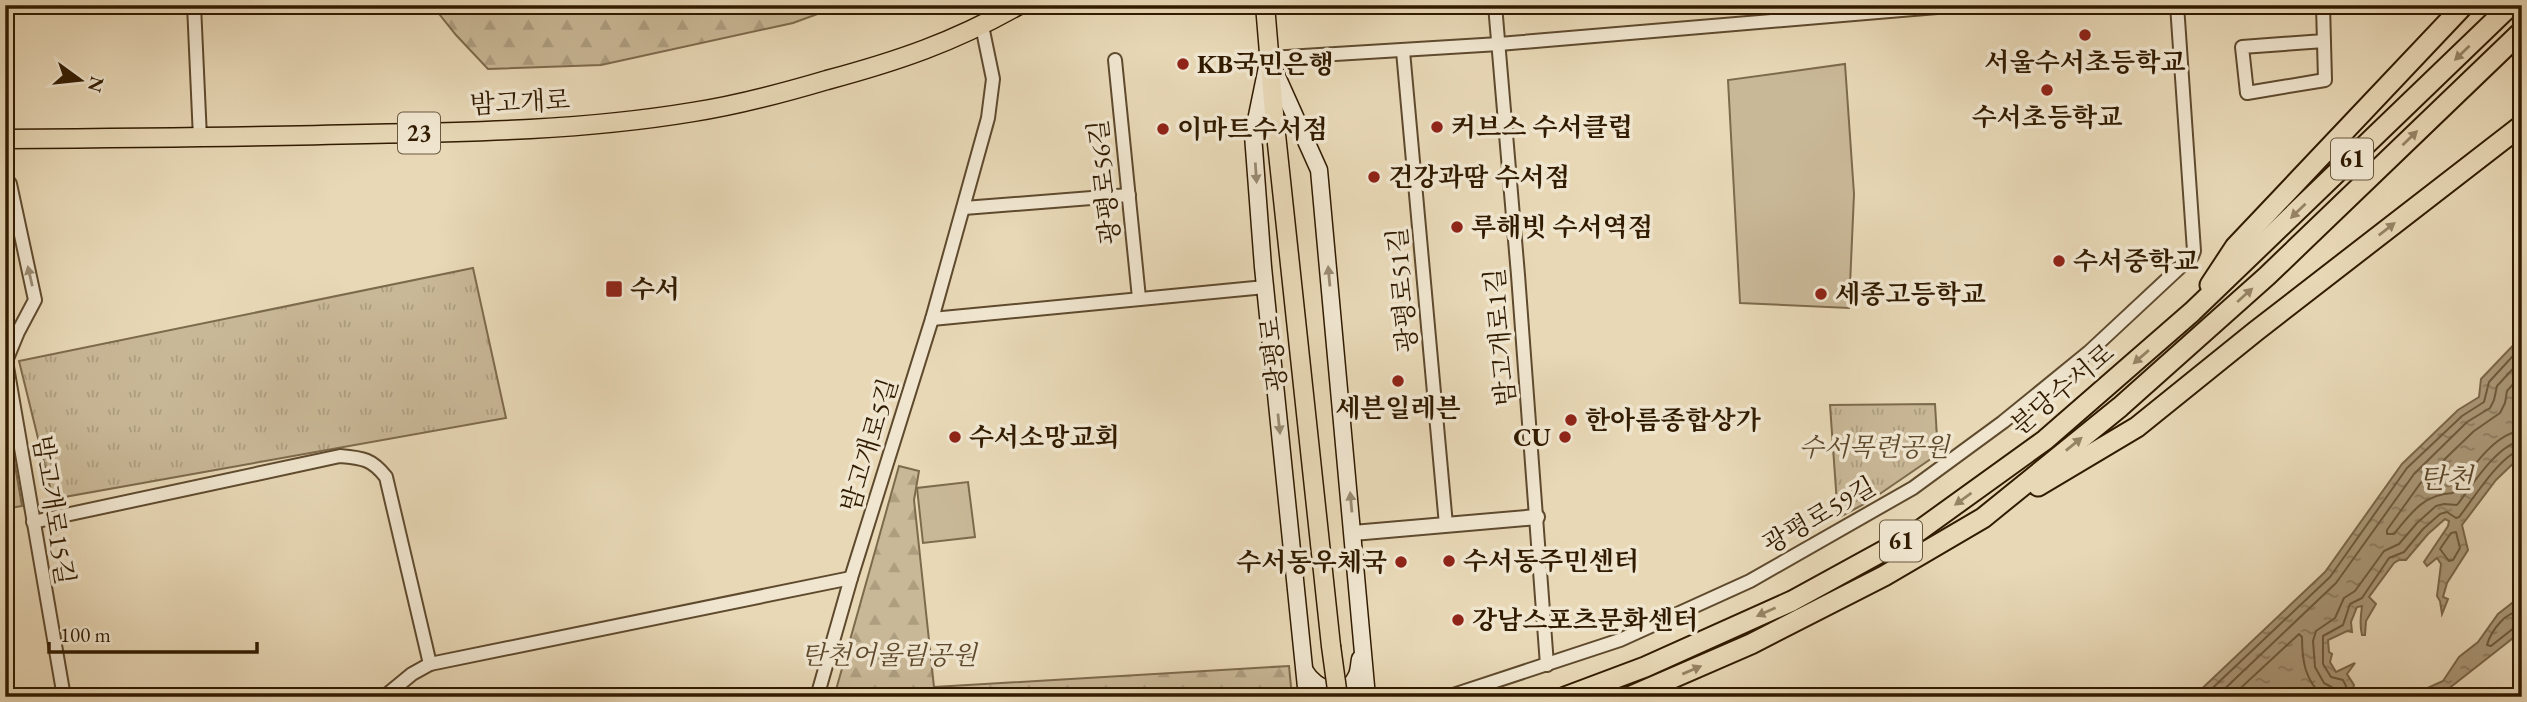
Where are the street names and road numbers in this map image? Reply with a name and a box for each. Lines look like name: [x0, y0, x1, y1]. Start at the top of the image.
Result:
street label: 밤고개로: [469, 82, 571, 122]
road number: 23: [398, 113, 440, 154]
street label: 광평로56길: [1081, 118, 1127, 246]
road number: 61: [2331, 139, 2373, 180]
street label: 광평로51길: [1380, 226, 1424, 354]
street label: 밤고개로1길: [1477, 267, 1523, 407]
street label: 광평로: [1252, 315, 1294, 393]
street label: 분당수서로: [2003, 336, 2121, 442]
street label: 밤고개로5길: [833, 374, 905, 516]
street label: 밤고개로15길: [25, 433, 83, 587]
street label: 광평로59길: [1756, 469, 1882, 561]
road number: 61: [1880, 520, 1922, 562]

